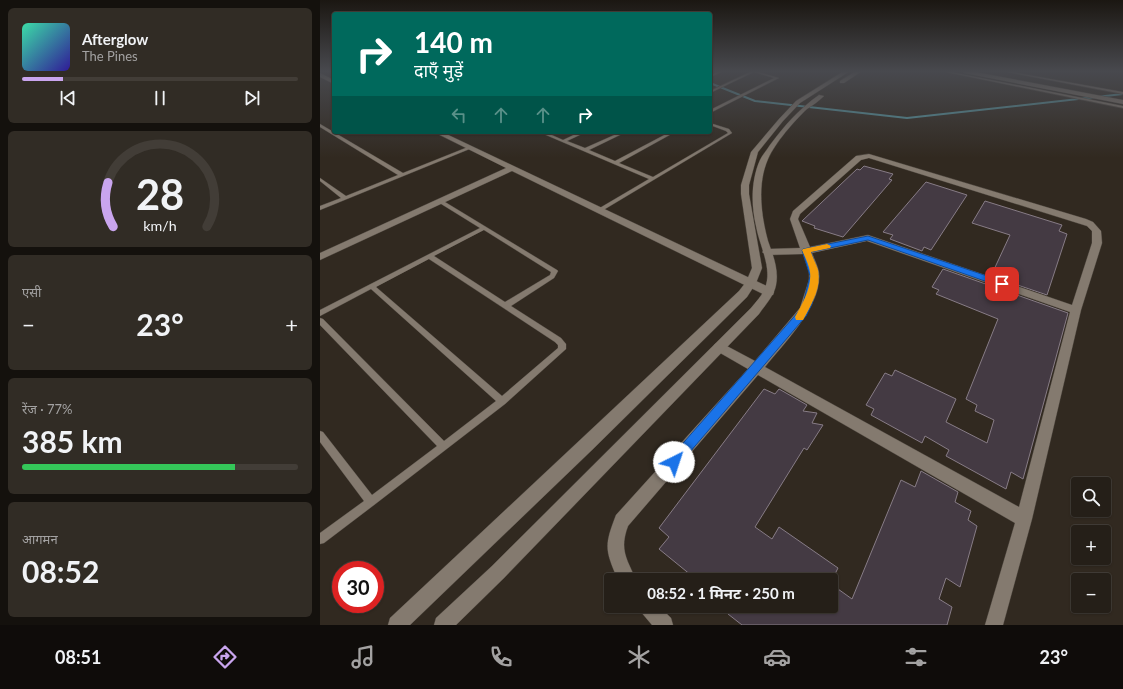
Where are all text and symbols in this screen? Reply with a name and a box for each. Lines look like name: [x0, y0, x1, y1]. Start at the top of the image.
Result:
text: 140 m: [414, 25, 493, 59]
icon: right: [348, 28, 400, 80]
text: Afterglow: [82, 30, 148, 48]
text: The Pines: [82, 48, 138, 64]
text: दाएँ मुड़ें: [414, 59, 463, 81]
icon: previous: [57, 87, 79, 109]
icon: pause: [149, 87, 171, 109]
icon: next: [241, 87, 263, 109]
icon: left: [448, 104, 470, 126]
icon: ahead: [490, 104, 512, 126]
icon: ahead: [532, 104, 554, 126]
icon: right: [574, 104, 596, 126]
text: 28: [136, 169, 184, 219]
text: km/h: [143, 217, 177, 234]
pin: [985, 267, 1019, 301]
icon: arrive: [991, 273, 1013, 295]
text: एसी: [22, 284, 41, 300]
text: 23°: [136, 306, 184, 342]
text: −: [22, 311, 35, 338]
text: +: [285, 311, 298, 338]
text: रेंज · 77%: [22, 401, 73, 417]
text: 385 km: [22, 423, 123, 459]
position arrow: [653, 441, 695, 483]
map controls: [1071, 477, 1111, 613]
button: search: [1071, 477, 1111, 517]
button: +: [1071, 525, 1111, 565]
text: आगमन: [22, 531, 58, 547]
text: 08:52: [22, 553, 99, 589]
speed limit sign: 30: [332, 561, 384, 613]
button: −: [1071, 573, 1111, 613]
text: 08:52 · 1 मिनट · 250 m: [647, 584, 795, 602]
icon: directions: [211, 643, 239, 671]
icon: music: [349, 643, 377, 671]
icon: phone: [487, 643, 515, 671]
icon: climate: [625, 643, 653, 671]
icon: car: [763, 643, 791, 671]
icon: filters: [902, 643, 930, 671]
text: 08:51: [55, 646, 101, 668]
text: 23°: [1040, 646, 1068, 668]

